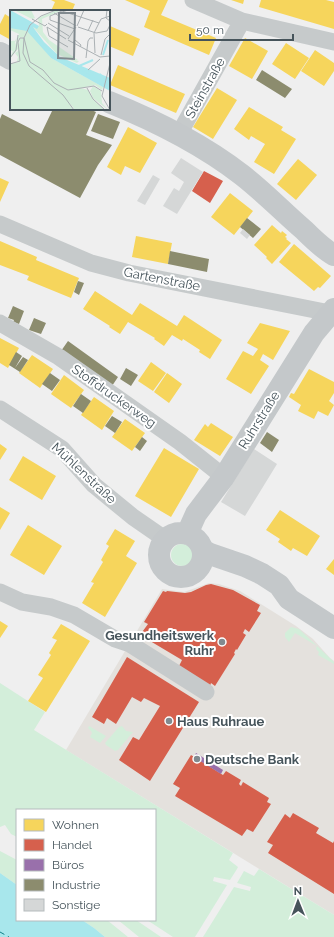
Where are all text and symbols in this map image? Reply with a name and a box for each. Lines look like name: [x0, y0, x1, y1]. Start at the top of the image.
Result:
inset map: [10, 10, 110, 110]
scale bar: [190, 16, 293, 42]
text: 50 m: [196, 23, 224, 37]
street label: Steinstraße: [182, 55, 228, 121]
street label: Gartenstraße: [123, 264, 202, 294]
street label: Stoffdruckerweg: [69, 361, 159, 431]
street label: Ruhrstraße: [235, 388, 283, 452]
street label: Mühlenstraße: [49, 439, 120, 507]
place label: Gesundheitswerk Ruhr: [105, 628, 215, 658]
marker: Gesundheitswerk Ruhr: [217, 637, 227, 647]
place label: Haus Ruhraue: [177, 714, 265, 729]
marker: Haus Ruhraue: [164, 716, 174, 726]
place label: Deutsche Bank: [205, 752, 300, 767]
marker: Deutsche Bank: [192, 754, 202, 764]
legend: [16, 809, 156, 921]
text: Wohnen: [52, 818, 99, 832]
text: Handel: [52, 838, 93, 852]
text: Büros: [52, 858, 84, 872]
text: Industrie: [52, 878, 100, 892]
north arrow: [278, 881, 318, 921]
text: N: [294, 885, 302, 898]
text: Sonstige: [52, 898, 100, 912]

